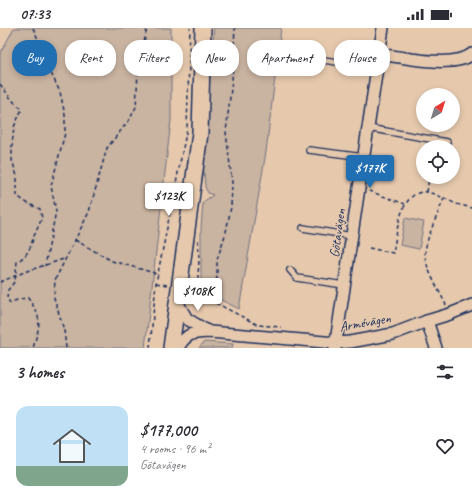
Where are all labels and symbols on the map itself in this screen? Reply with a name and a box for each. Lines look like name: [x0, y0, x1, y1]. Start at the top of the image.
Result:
north arrow: [416, 88, 460, 132]
pin: $177K: [342, 155, 398, 189]
pin: $123K: [141, 183, 197, 217]
street label: Götavägen: [326, 207, 349, 259]
pin: $108K: [170, 278, 226, 312]
street label: Armévägen: [338, 310, 393, 335]

